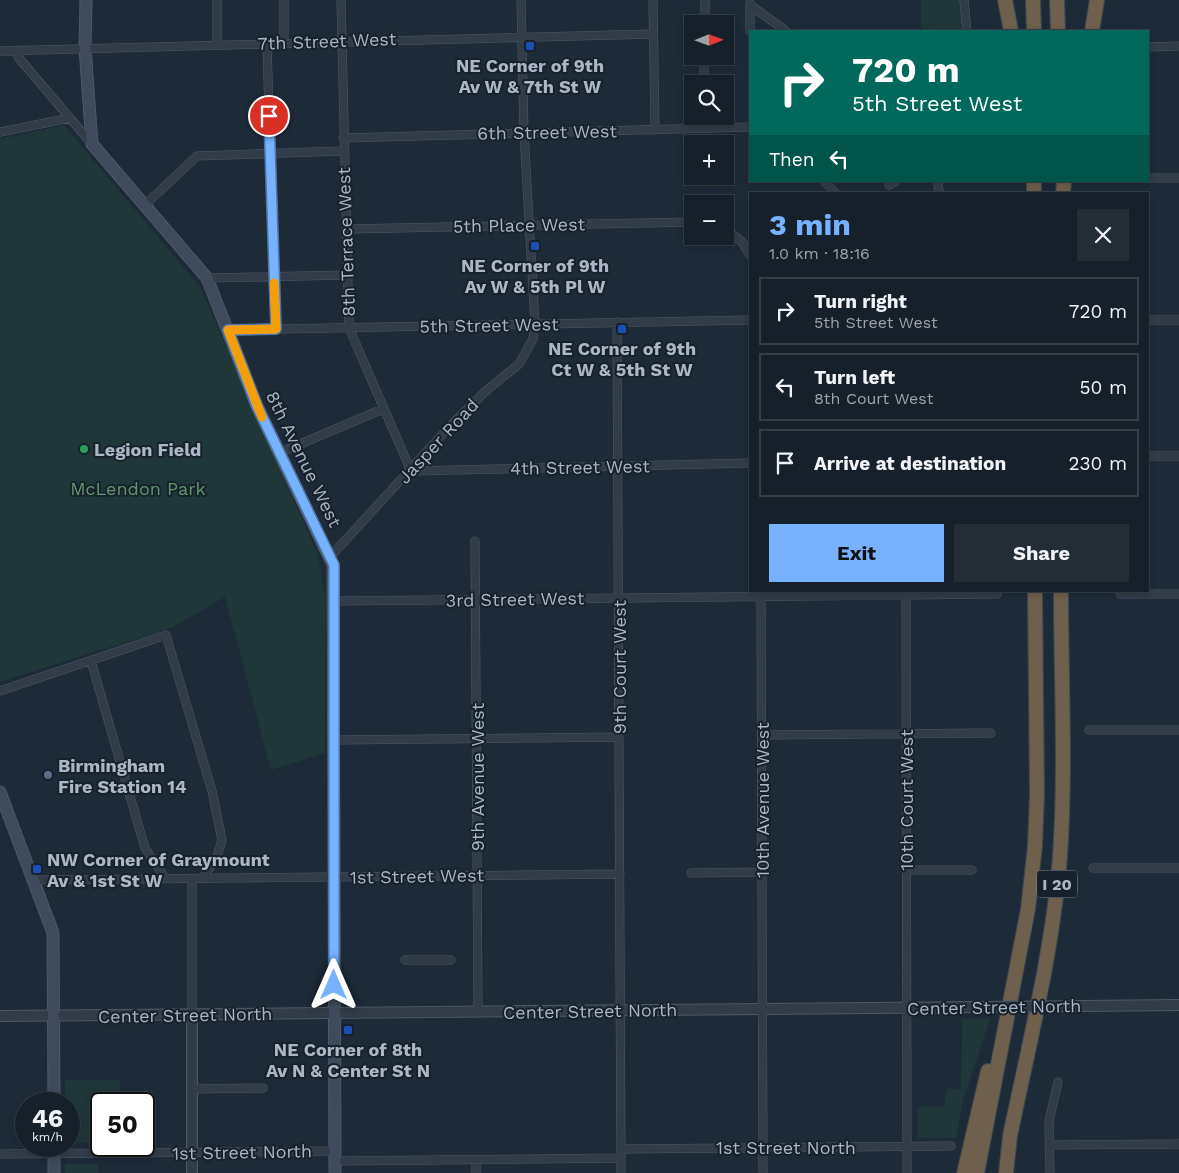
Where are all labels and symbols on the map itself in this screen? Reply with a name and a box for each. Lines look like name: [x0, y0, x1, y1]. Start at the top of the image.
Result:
north arrow: [684, 15, 734, 65]
street label: 7th Street West: [257, 28, 397, 54]
marker: NE Corner of 9th Av W & 7th St W: [524, 40, 536, 52]
place label: NE Corner of 9th Av W & 7th St W: [456, 55, 604, 97]
pin: [248, 95, 290, 137]
street label: 6th Street West: [477, 120, 617, 144]
street label: 8th Terrace West: [333, 166, 359, 317]
street label: 5th Place West: [453, 213, 586, 237]
marker: NE Corner of 9th Av W & 5th Pl W: [529, 240, 541, 252]
place label: NE Corner of 9th Av W & 5th Pl W: [461, 255, 609, 297]
street label: 5th Street West: [419, 313, 559, 337]
marker: NE Corner of 9th Ct W & 5th St W: [616, 323, 628, 335]
place label: NE Corner of 9th Ct W & 5th St W: [548, 338, 696, 380]
street label: 8th Avenue West: [262, 388, 346, 531]
street label: Jasper Road: [393, 394, 483, 488]
place label: Legion Field: [94, 439, 201, 460]
marker: Legion Field: [78, 443, 90, 455]
street label: 4th Street West: [510, 455, 651, 479]
park label: McLendon Park: [70, 478, 206, 499]
street label: 3rd Street West: [445, 587, 585, 611]
street label: 9th Court West: [609, 599, 630, 734]
street label: 9th Avenue West: [467, 702, 488, 851]
street label: 10th Avenue West: [752, 722, 773, 878]
street label: 10th Court West: [896, 729, 917, 871]
place label: Birmingham Fire Station 14: [58, 755, 187, 797]
marker: Birmingham Fire Station 14: [42, 769, 54, 781]
place label: NW Corner of Graymount Av & 1st St W: [47, 849, 270, 891]
marker: NW Corner of Graymount Av & 1st St W: [31, 863, 43, 875]
street label: 1st Street West: [350, 864, 485, 888]
road number: I 20: [1037, 871, 1077, 898]
position arrow: [307, 958, 359, 1010]
street label: Center Street North: [907, 995, 1081, 1019]
street label: Center Street North: [503, 999, 677, 1023]
street label: Center Street North: [98, 1003, 272, 1027]
marker: NE Corner of 8th Av N & Center St N: [342, 1024, 354, 1036]
place label: NE Corner of 8th Av N & Center St N: [266, 1039, 430, 1081]
speed limit sign: 50: [90, 1092, 155, 1157]
street label: 1st Street North: [716, 1137, 856, 1158]
street label: 1st Street North: [172, 1140, 312, 1164]

